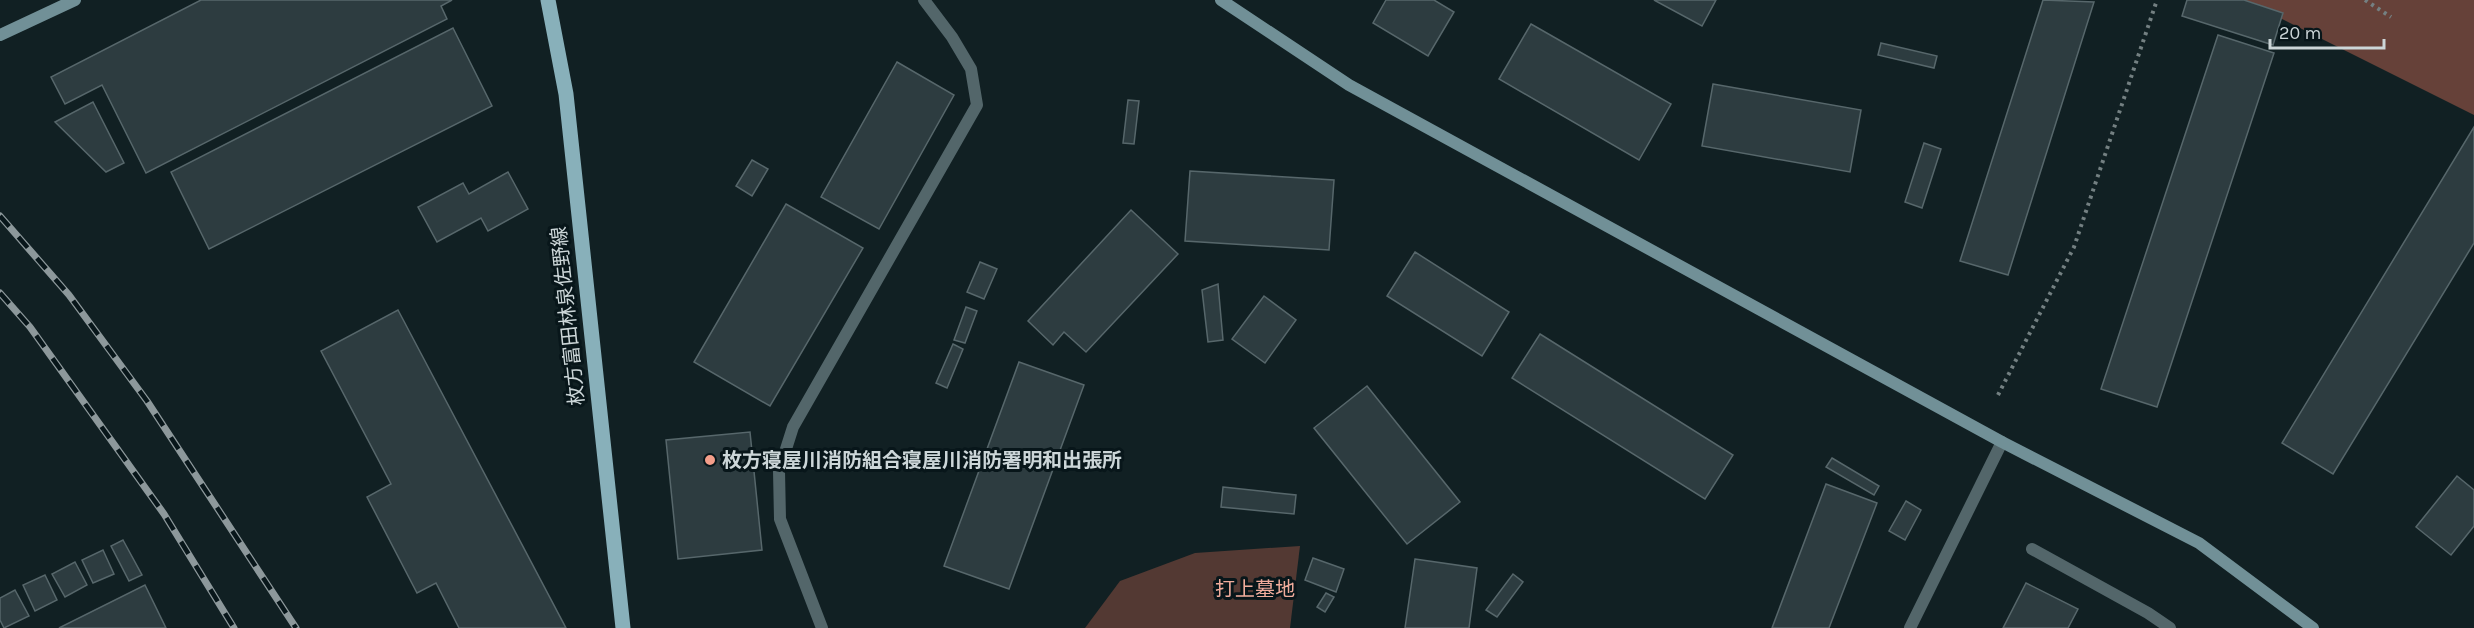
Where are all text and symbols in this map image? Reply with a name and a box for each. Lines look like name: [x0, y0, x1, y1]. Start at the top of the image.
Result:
scale bar: [2270, 12, 2384, 50]
text: 20 m: [2279, 22, 2321, 44]
street label: 枚方富田林泉佐野線: [547, 225, 589, 407]
place label: 枚方寝屋川消防組合寝屋川消防署明和出張所: [722, 449, 1122, 472]
marker: 枚方寝屋川消防組合寝屋川消防署明和出張所: [703, 453, 717, 467]
park label: 打上墓地: [1215, 578, 1295, 601]

